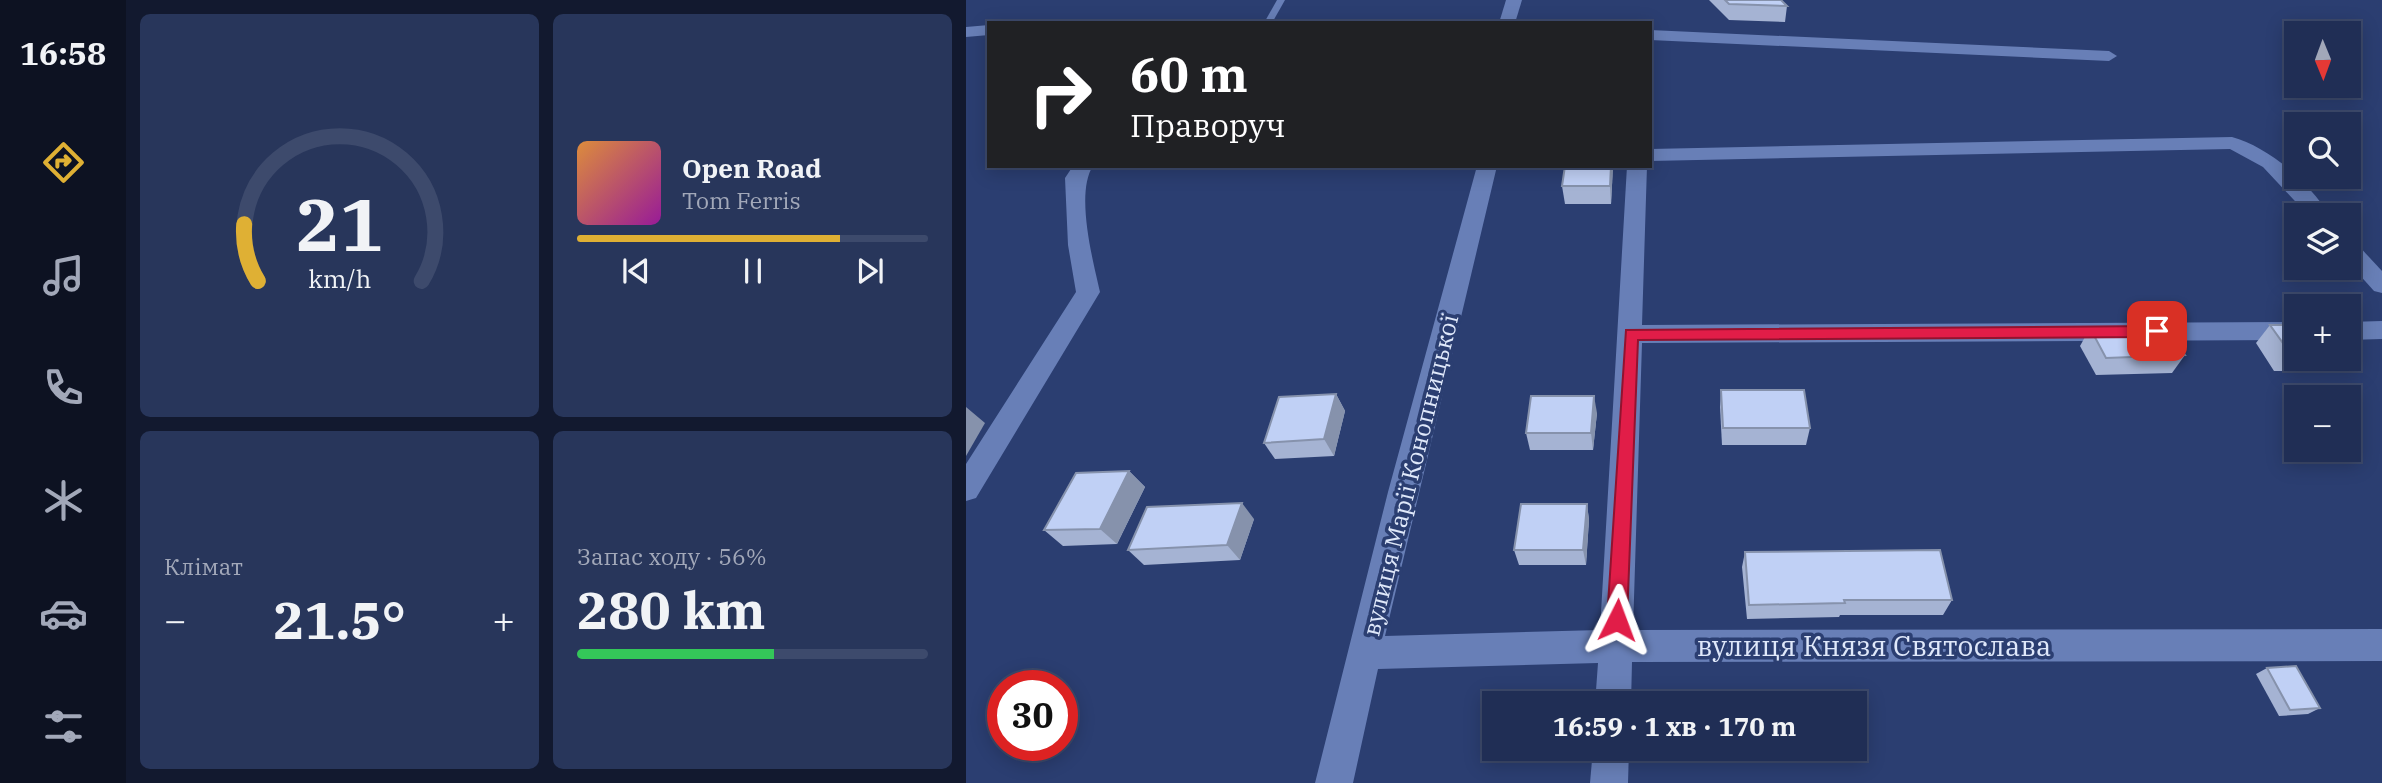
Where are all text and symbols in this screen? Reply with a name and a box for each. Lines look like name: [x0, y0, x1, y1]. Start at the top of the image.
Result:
north arrow: [2284, 21, 2361, 98]
map controls: [2284, 21, 2361, 462]
text: 16:58: [20, 32, 106, 74]
text: 60 m: [1130, 42, 1248, 105]
icon: right: [1015, 49, 1106, 140]
text: Праворуч: [1130, 104, 1286, 146]
button: search: [2284, 112, 2361, 189]
icon: directions: [39, 138, 88, 187]
text: Open Road: [682, 151, 821, 185]
text: 21: [296, 177, 383, 272]
text: Tom Ferris: [682, 185, 801, 215]
button: layers: [2284, 203, 2361, 280]
icon: music: [39, 251, 88, 300]
icon: previous: [617, 252, 655, 290]
icon: pause: [734, 252, 772, 290]
icon: next: [851, 252, 889, 290]
text: km/h: [308, 262, 371, 295]
button: +: [2284, 294, 2361, 371]
pin: [2127, 301, 2187, 361]
street label: вулиця Марії Конопницької: [1355, 310, 1466, 639]
icon: arrive: [2138, 312, 2176, 350]
icon: phone: [39, 363, 88, 412]
button: −: [2284, 385, 2361, 462]
icon: climate: [39, 476, 88, 525]
text: Запас ходу · 56%: [577, 541, 767, 571]
text: Клімат: [164, 551, 243, 581]
text: 280 km: [577, 576, 766, 643]
position arrow: [1580, 583, 1654, 657]
text: 21.5°: [273, 586, 406, 653]
icon: car: [39, 589, 88, 638]
text: −: [164, 595, 187, 644]
text: +: [492, 595, 515, 644]
street label: вулиця Князя Святослава: [1697, 627, 2051, 664]
speed limit sign: 30: [987, 670, 1078, 761]
icon: filters: [39, 702, 88, 751]
text: 16:59 · 1 хв · 170 m: [1553, 709, 1796, 743]

